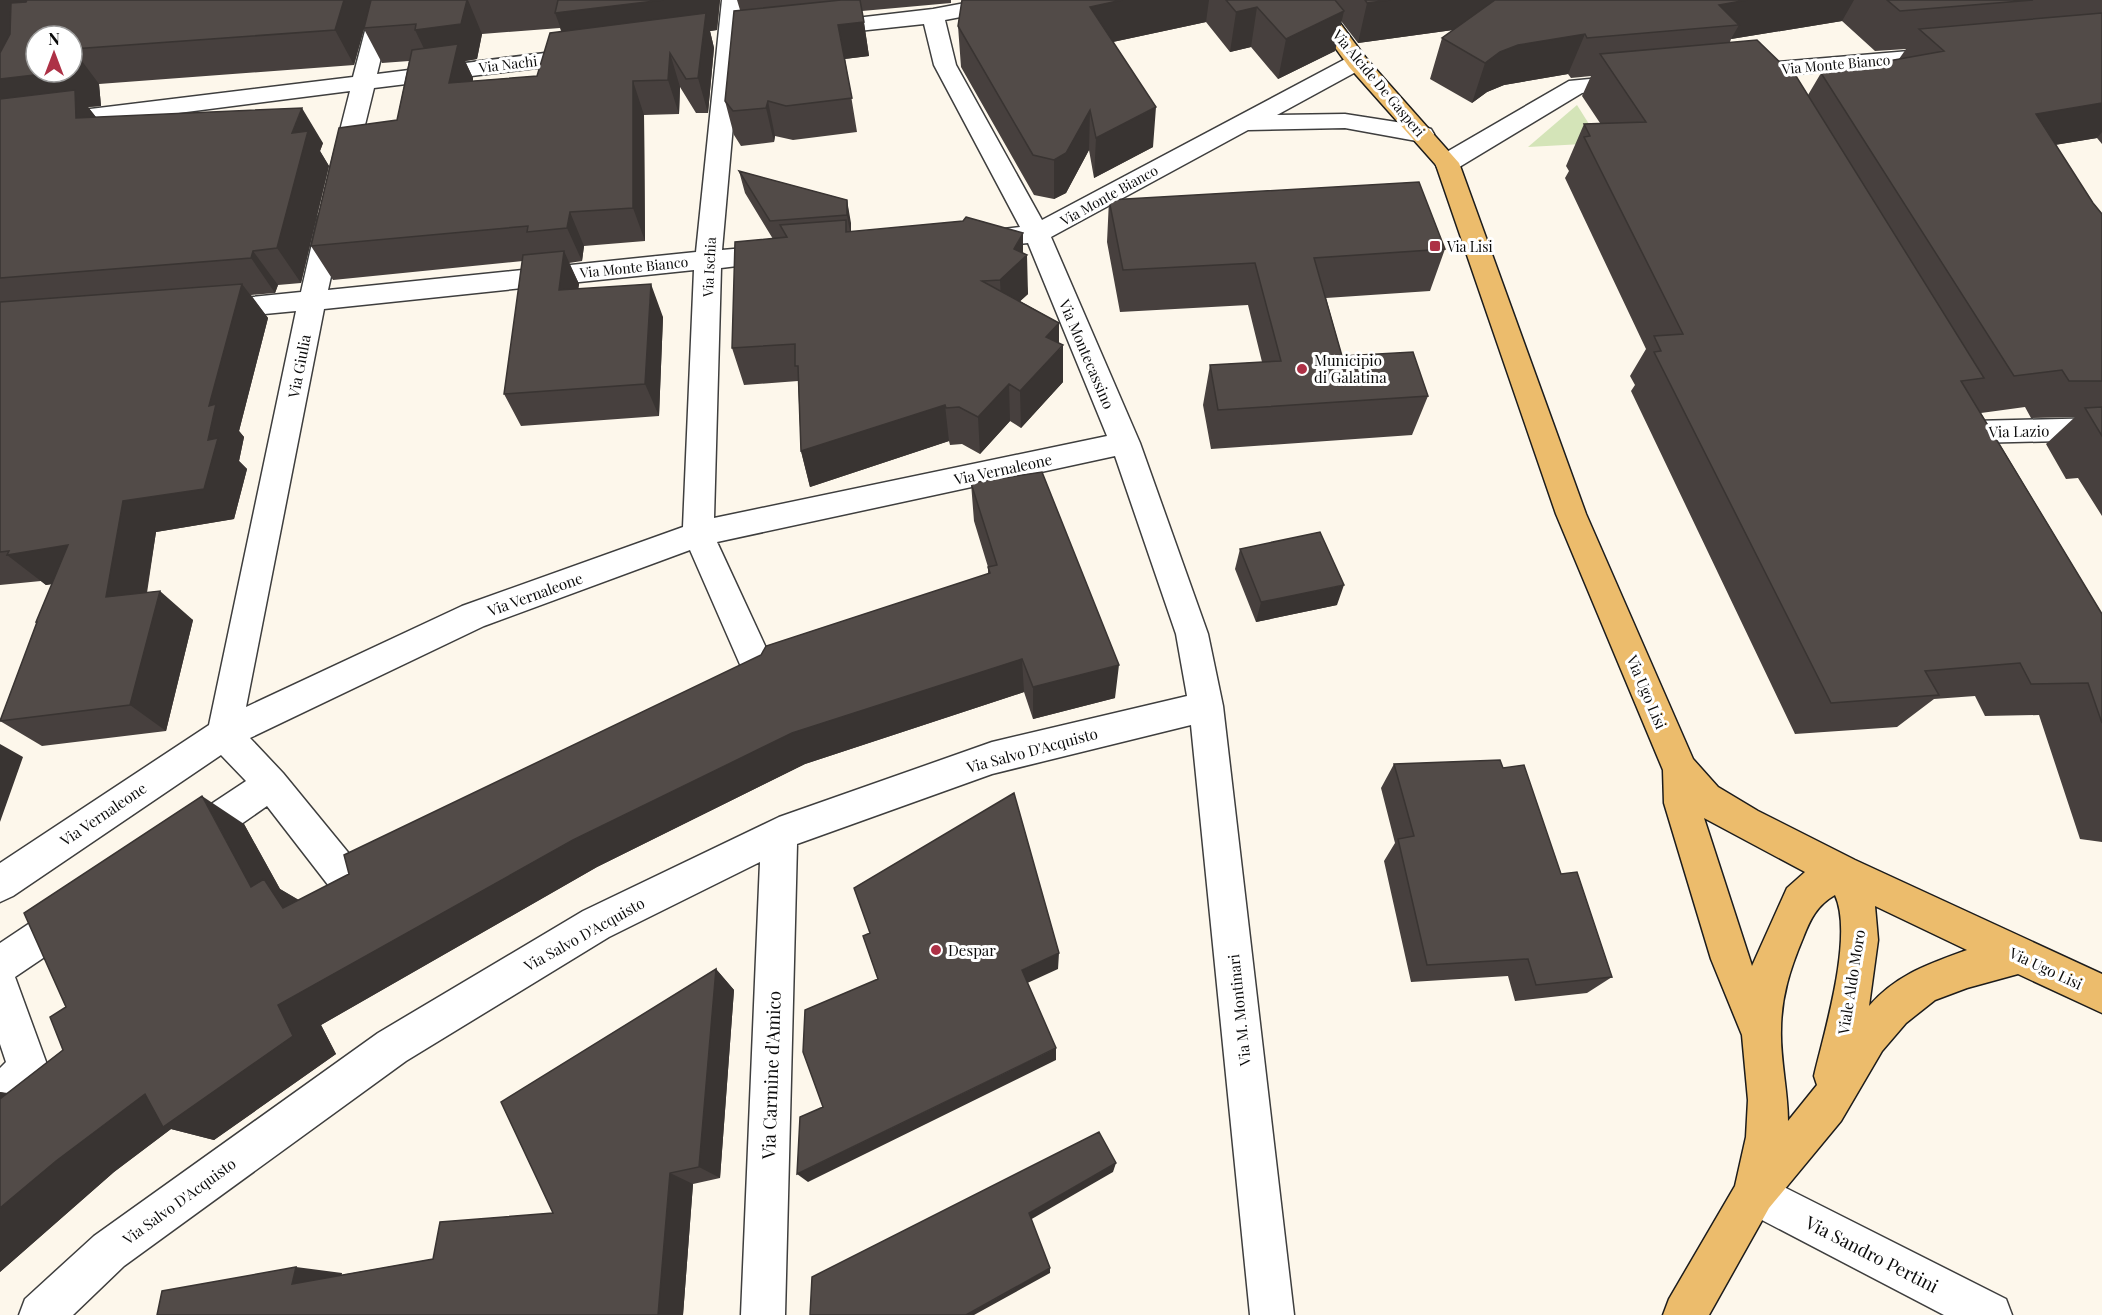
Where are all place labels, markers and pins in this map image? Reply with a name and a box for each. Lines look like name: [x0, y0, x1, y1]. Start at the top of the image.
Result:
place label: Via Lisi: [1446, 237, 1493, 256]
marker: Via Lisi: [1428, 239, 1442, 253]
place label: Municipio di Galatina: [1314, 350, 1387, 387]
marker: Municipio di Galatina: [1295, 362, 1309, 376]
place label: Despar: [948, 940, 996, 960]
marker: Despar: [929, 943, 943, 957]

